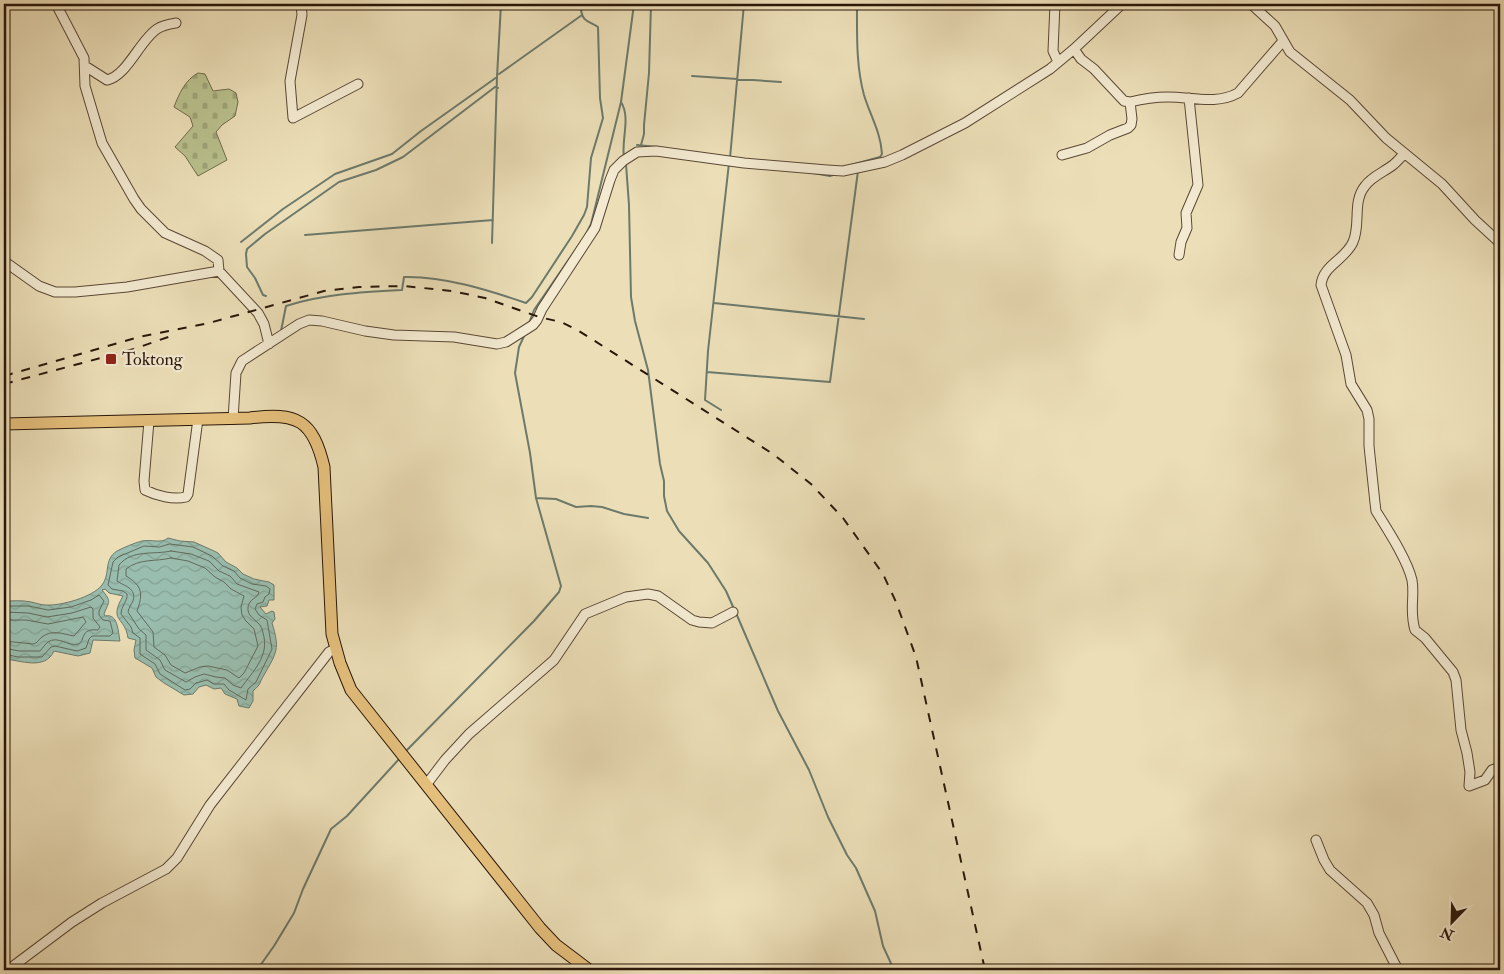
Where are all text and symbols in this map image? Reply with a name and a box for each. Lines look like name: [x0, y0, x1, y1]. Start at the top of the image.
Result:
place label: Toktong: [122, 348, 184, 371]
marker: Toktong: [104, 352, 118, 366]
north arrow: [1426, 896, 1476, 946]
text: N: [1438, 923, 1457, 944]

